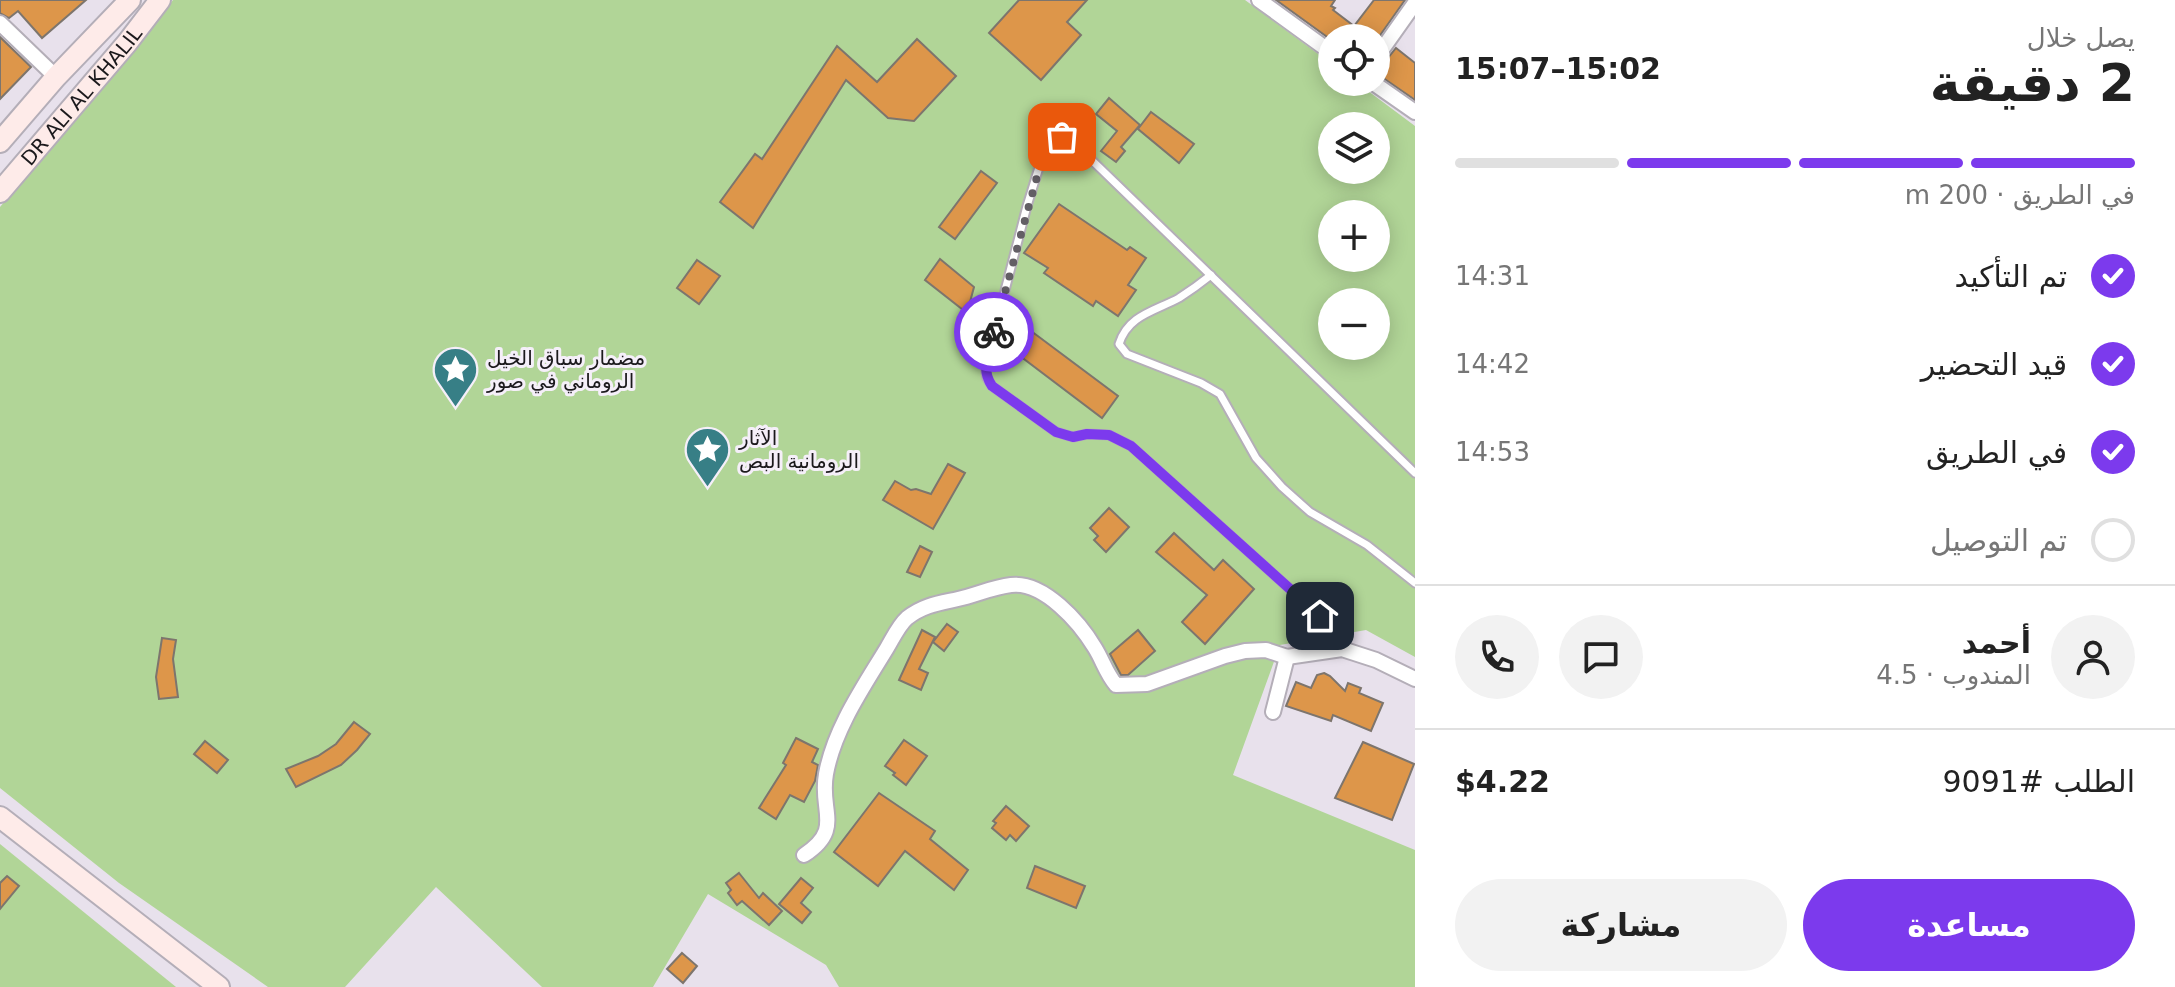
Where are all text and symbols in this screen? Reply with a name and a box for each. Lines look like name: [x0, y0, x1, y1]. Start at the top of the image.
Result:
street label: DR ALI AL KHALIL: [16, 21, 148, 170]
text: يصل خلال: [2027, 23, 2135, 53]
map controls: [1318, 24, 1390, 360]
button: locate: [1318, 24, 1390, 96]
text: 15:02–15:07: [1455, 51, 1661, 86]
text: 2 دقيقة: [1930, 53, 2135, 113]
pin: [1028, 103, 1096, 171]
button: layers: [1318, 112, 1390, 184]
icon: bag: [1040, 115, 1084, 159]
text: في الطريق · 200 m: [1905, 180, 2135, 210]
button: +: [1318, 200, 1390, 272]
icon: check: [2091, 254, 2135, 298]
text: تم التأكيد: [1954, 259, 2067, 294]
text: 14:31: [1455, 261, 1530, 291]
button: −: [1318, 288, 1390, 360]
courier: [954, 292, 1034, 372]
icon: bike: [972, 310, 1016, 354]
icon: check: [2091, 342, 2135, 386]
place icon: مضمار سباق الخيل الروماني في صور: [432, 345, 480, 408]
place label: مضمار سباق الخيل الروماني في صور: [486, 346, 645, 394]
text: قيد التحضير: [1921, 347, 2067, 382]
text: 14:42: [1455, 349, 1530, 379]
place icon: الآثار الرومانية البص: [684, 425, 732, 488]
place label: الآثار الرومانية البص: [738, 426, 859, 473]
icon: check: [2091, 430, 2135, 474]
text: في الطريق: [1926, 435, 2067, 470]
text: 14:53: [1455, 437, 1530, 467]
text: تم التوصيل: [1930, 523, 2067, 558]
pin: [1286, 582, 1354, 650]
icon: home: [1298, 594, 1342, 638]
button: phone: [1455, 615, 1539, 699]
button: chat: [1559, 615, 1643, 699]
button: person: [2051, 615, 2135, 699]
text: أحمد: [1962, 625, 2031, 660]
text: المندوب · 4.5: [1876, 660, 2031, 690]
text: $4.22: [1455, 764, 1550, 799]
text: الطلب #9091: [1942, 764, 2135, 799]
button: مشاركة: [1455, 879, 1787, 971]
button: مساعدة: [1803, 879, 2135, 971]

